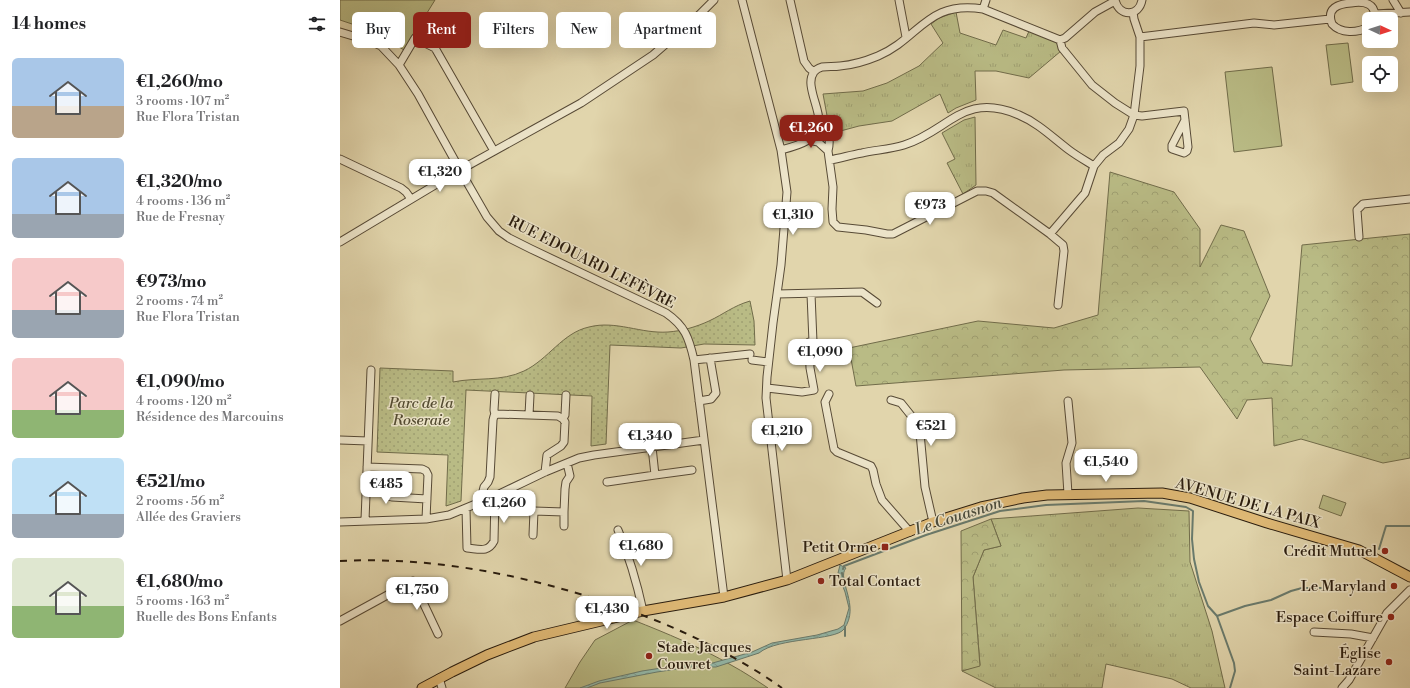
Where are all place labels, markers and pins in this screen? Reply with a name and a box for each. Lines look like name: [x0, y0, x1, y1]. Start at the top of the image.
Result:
pin: €1,260: [778, 115, 844, 149]
pin: €1,320: [407, 159, 473, 193]
pin: €973: [906, 192, 954, 226]
pin: €1,310: [760, 202, 826, 236]
pin: €1,090: [787, 339, 853, 373]
pin: €521: [907, 413, 955, 447]
pin: €1,210: [749, 418, 815, 452]
pin: €1,340: [617, 423, 683, 457]
pin: €1,540: [1073, 449, 1139, 483]
pin: €485: [362, 471, 410, 505]
pin: €1,260: [471, 490, 537, 524]
pin: €1,680: [608, 533, 674, 567]
place label: Petit Orme: [802, 538, 877, 557]
marker: Petit Orme: [880, 542, 890, 552]
place label: Crédit Mutuel: [1283, 542, 1378, 561]
marker: Crédit Mutuel: [1380, 546, 1390, 556]
place label: Total Contact: [829, 572, 922, 591]
marker: Total Contact: [816, 576, 826, 586]
pin: €1,750: [384, 577, 450, 611]
place label: Le Maryland: [1301, 577, 1386, 596]
marker: Le Maryland: [1389, 581, 1399, 591]
pin: €1,430: [574, 596, 640, 630]
place label: Espace Coiffure: [1276, 608, 1383, 627]
marker: Espace Coiffure: [1386, 612, 1396, 622]
place label: Stade Jacques Couvret: [657, 638, 751, 674]
place label: Église Saint-Lazare: [1293, 643, 1381, 680]
marker: Stade Jacques Couvret: [644, 651, 654, 661]
marker: Église Saint-Lazare: [1384, 657, 1394, 667]

